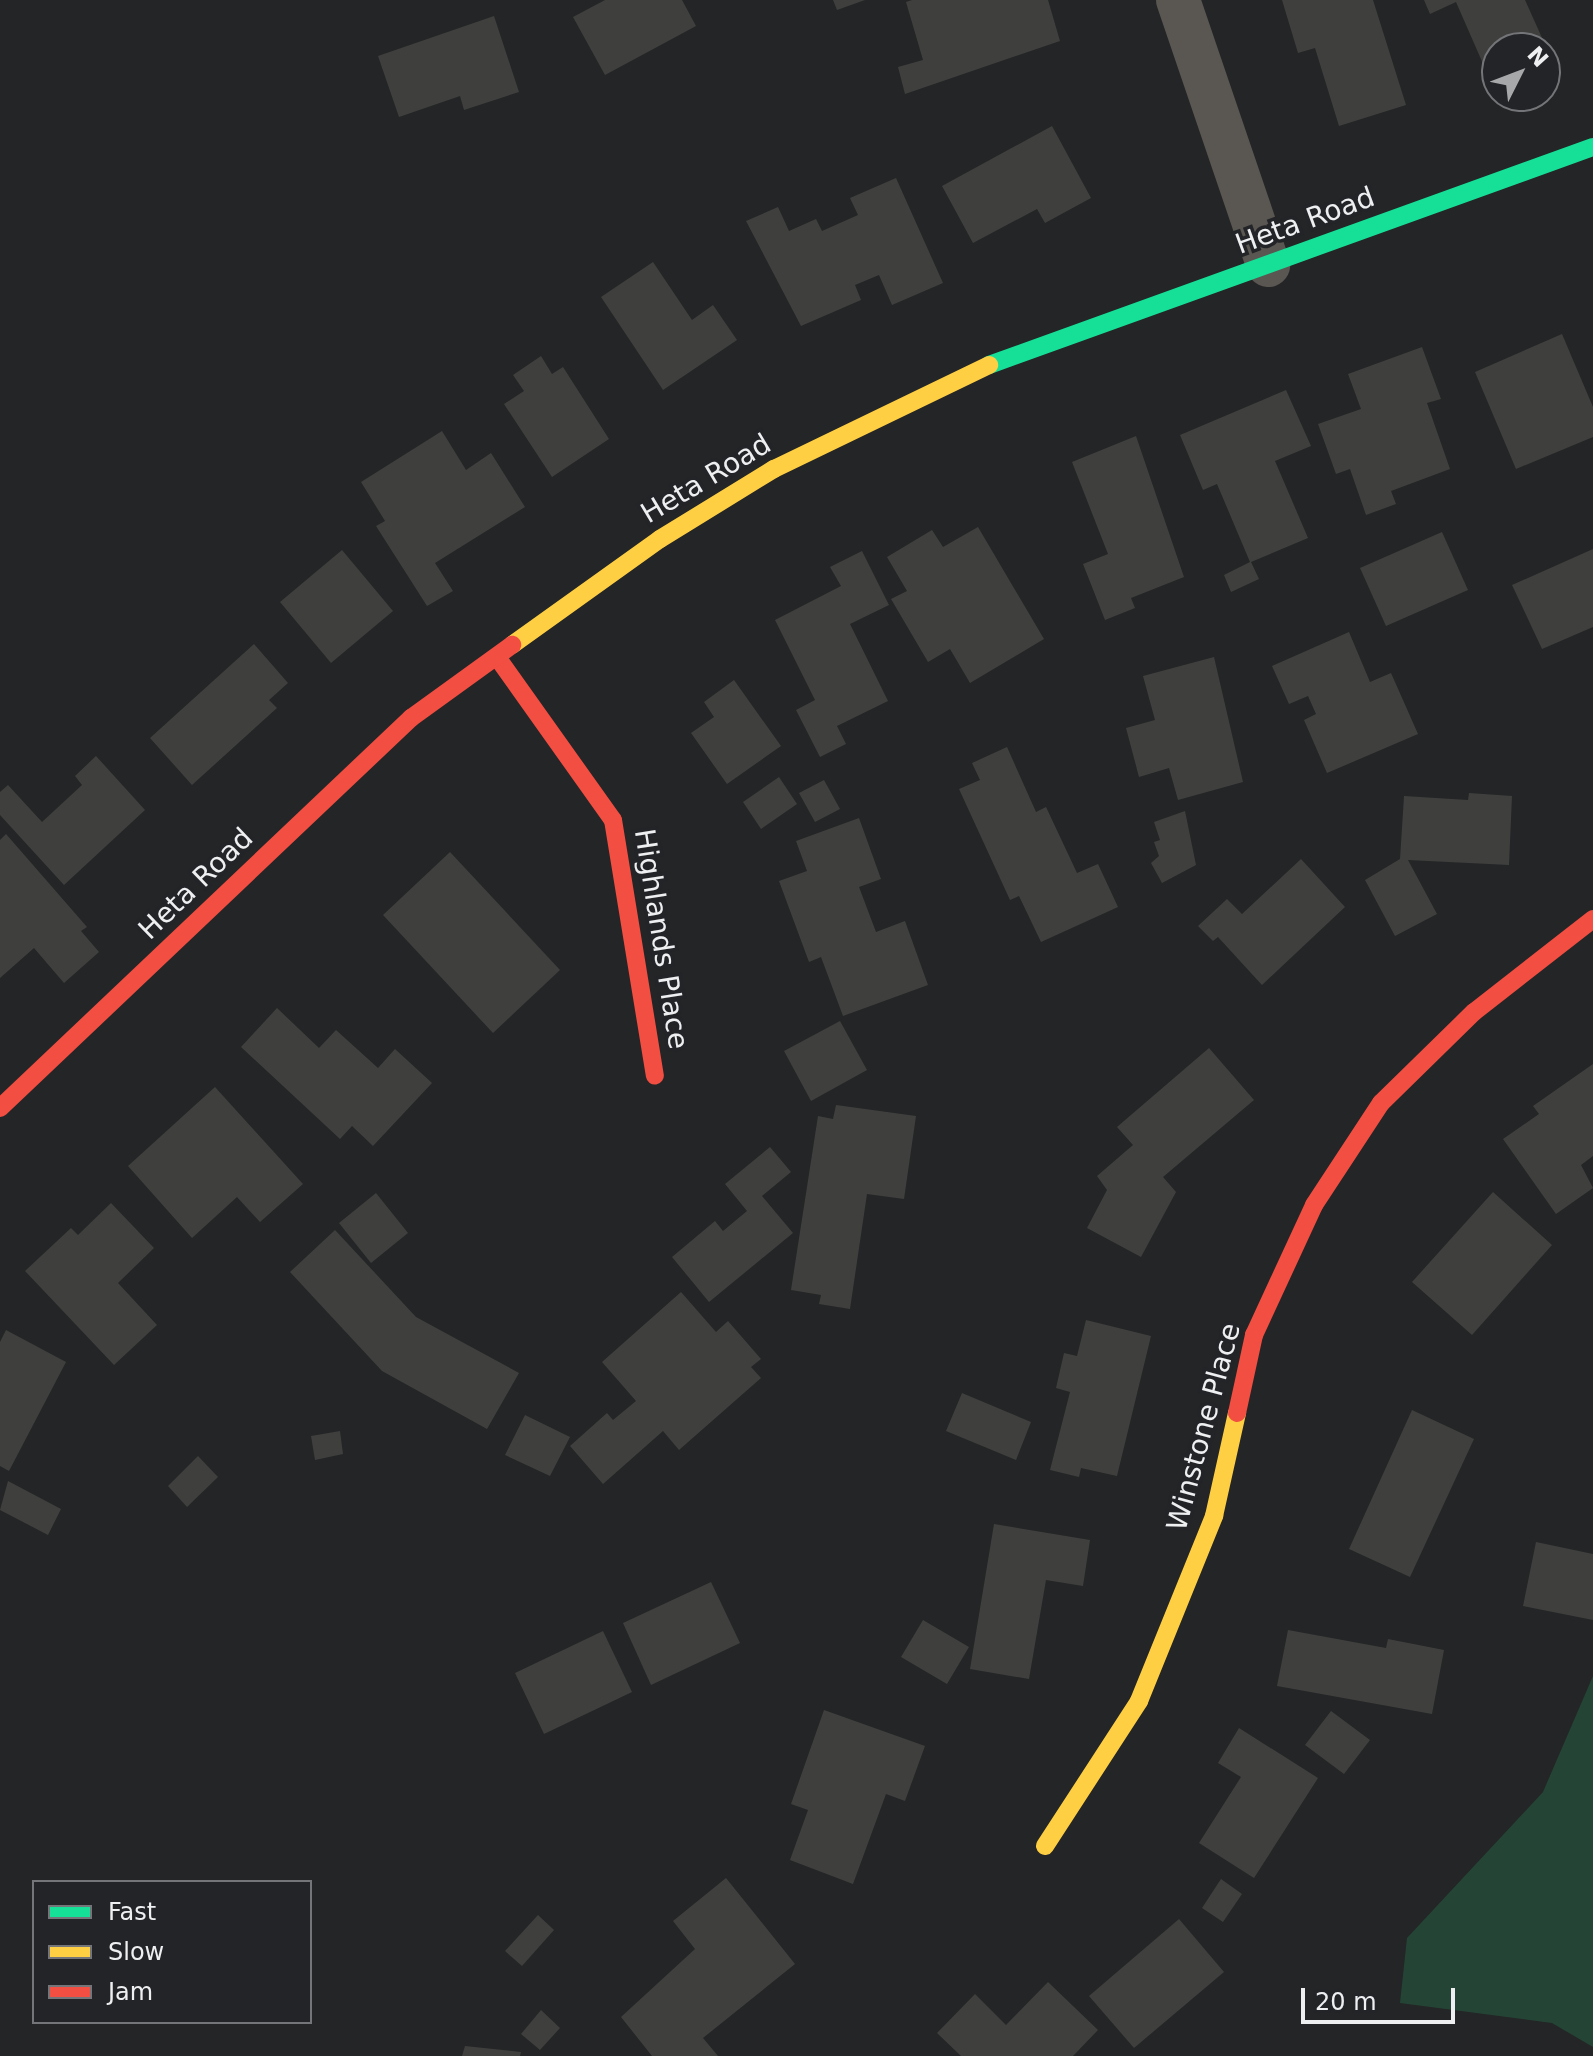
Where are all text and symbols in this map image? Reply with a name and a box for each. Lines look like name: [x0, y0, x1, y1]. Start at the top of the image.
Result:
north arrow: [1481, 32, 1561, 112]
text: N: [1522, 42, 1553, 72]
street label: Heta Road: [1231, 180, 1379, 262]
street label: Heta Road: [635, 427, 777, 531]
street label: Heta Road: [132, 821, 260, 947]
street label: Highlands Place: [627, 826, 695, 1052]
street label: Winstone Place: [1160, 1319, 1248, 1535]
legend: [32, 1880, 312, 2024]
text: Fast: [108, 1898, 156, 1926]
text: Slow: [108, 1938, 164, 1966]
scale bar: [1305, 1972, 1459, 2022]
text: Jam: [108, 1978, 153, 2006]
text: 20 m: [1315, 1988, 1377, 2016]

